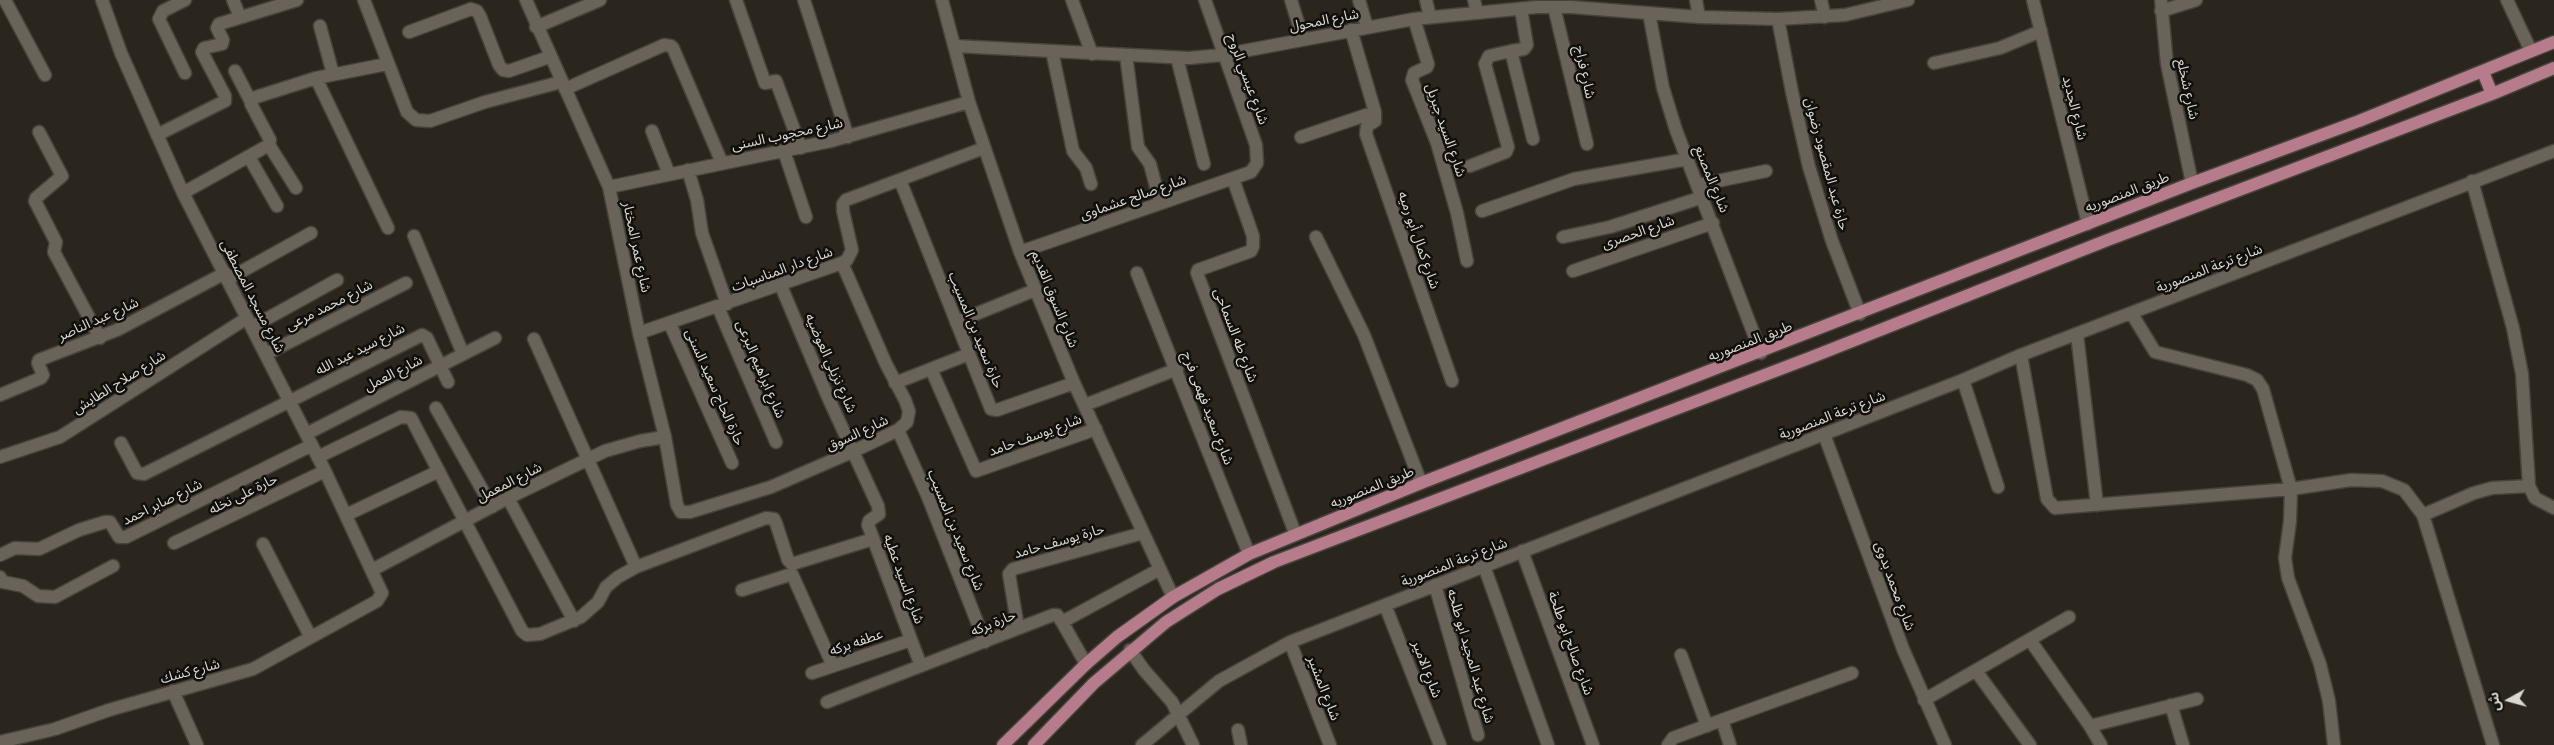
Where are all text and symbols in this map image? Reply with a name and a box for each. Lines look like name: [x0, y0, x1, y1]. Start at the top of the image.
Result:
street label: شارع المحول: [1288, 5, 1360, 35]
street label: شارع عيسي الروح: [1224, 31, 1272, 127]
street label: شارع فراج: [1571, 44, 1599, 100]
street label: شارع شخلع: [2173, 57, 2203, 121]
street label: شارع الجديد: [2059, 74, 2091, 142]
street label: شارع السيد جبريل: [1422, 81, 1470, 179]
street label: حارة عبد المقصود رضوان: [1801, 96, 1853, 232]
street label: شارع محجوب السنى: [730, 114, 844, 154]
street label: شارع المصنع: [1691, 143, 1733, 215]
street label: طريق المنصوريه: [2083, 168, 2171, 216]
street label: شارع صالح عشماوى: [1078, 171, 1188, 223]
street label: شارع كمال أبو رميه: [1394, 189, 1444, 291]
street label: شارع عمر المختار: [619, 200, 655, 294]
street label: شارع الحصرى: [1599, 212, 1677, 252]
street label: شارع مسجد المصطفى: [217, 237, 289, 355]
street label: شارع ترعة المنصورية: [2154, 240, 2264, 296]
street label: شارع دار المناسبات: [729, 243, 835, 295]
street label: شارع السوق القديم: [1028, 248, 1082, 350]
street label: حارة سعيد بن المسيب: [945, 269, 1007, 391]
street label: شارع محمد مرعى: [283, 276, 375, 334]
street label: شارع طه السماحى: [1210, 286, 1262, 384]
street label: شارع عبد الناصر: [55, 294, 141, 344]
street label: شارع نزيلي العوضيه: [802, 311, 860, 415]
street label: طريق المنصوريه: [1706, 317, 1794, 365]
street label: شارع ابراهيم البرعى: [733, 318, 789, 420]
street label: شارع سيد عبد الله: [313, 319, 407, 379]
street label: حارة الحاج سعيد السنى: [682, 326, 748, 448]
street label: شارع صلاح الطايش: [69, 347, 169, 417]
street label: شارع سعيد فهمى فرج: [1179, 349, 1237, 467]
street label: شارع العمل: [361, 351, 425, 395]
street label: شارع ترعة المنصورية: [1777, 387, 1887, 443]
street label: شارع يوسف حامد: [986, 410, 1084, 460]
street label: شارع السوق: [823, 411, 891, 455]
street label: شارع المعمل: [473, 458, 545, 506]
street label: طريق المنصوريه: [1328, 463, 1416, 511]
street label: شارع سعيد بن المسيب: [924, 467, 988, 593]
street label: حارة على نخله: [206, 470, 280, 518]
street label: شارع صابر احمد: [119, 475, 205, 529]
street label: حارة يوسف حامد: [1012, 520, 1106, 562]
street label: شارع السيد عطيه: [880, 532, 928, 626]
street label: شارع ترعة المنصورية: [1399, 534, 1509, 590]
street label: شارع محمد بدوى: [1871, 539, 1919, 633]
street label: شارع عبد المجيد ابو طلحه: [1444, 587, 1498, 725]
street label: شارع صالح ابو طلحة: [1544, 589, 1598, 697]
street label: حارة بركه: [968, 606, 1018, 640]
street label: عطفه بركه: [827, 625, 885, 659]
street label: شارع الامير: [1408, 638, 1446, 700]
street label: شارع المشير: [1304, 653, 1344, 723]
street label: شارع كشك: [158, 655, 222, 687]
north arrow: [2484, 675, 2534, 725]
text: ش: [2485, 691, 2503, 712]

